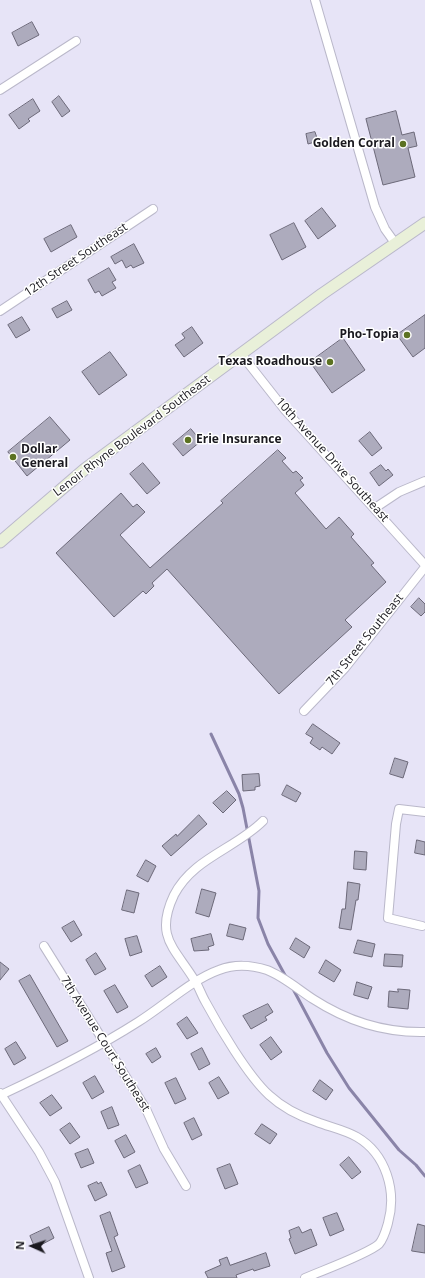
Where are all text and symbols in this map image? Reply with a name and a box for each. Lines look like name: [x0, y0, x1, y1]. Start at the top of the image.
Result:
place label: Golden Corral: [313, 137, 395, 151]
marker: Golden Corral: [398, 139, 408, 149]
street label: 12th Street Southeast: [22, 220, 130, 300]
place label: Pho-Topia: [339, 328, 399, 342]
marker: Pho-Topia: [402, 330, 412, 340]
place label: Texas Roadhouse: [218, 355, 322, 369]
marker: Texas Roadhouse: [325, 357, 335, 367]
street label: Lenoir Rhyne Boulevard Southeast: [51, 372, 213, 500]
street label: 10th Avenue Drive Southeast: [272, 395, 392, 525]
place label: Erie Insurance: [196, 433, 282, 447]
marker: Erie Insurance: [183, 435, 193, 445]
place label: Dollar General: [21, 443, 68, 471]
marker: Dollar General: [8, 452, 18, 462]
street label: 7th Street Southeast: [323, 591, 407, 689]
street label: 7th Avenue Court Southeast: [57, 974, 153, 1114]
north arrow: [12, 1226, 52, 1266]
text: N: [12, 1240, 27, 1250]

